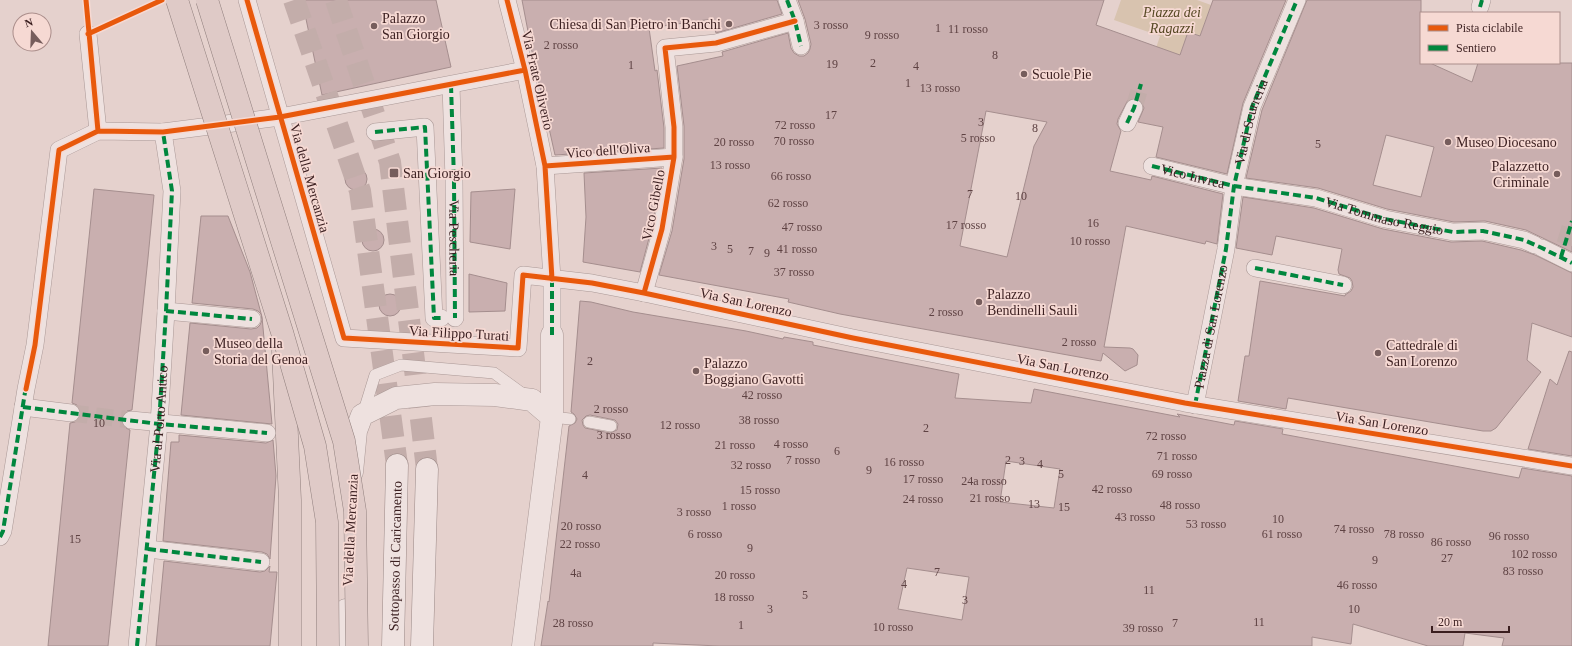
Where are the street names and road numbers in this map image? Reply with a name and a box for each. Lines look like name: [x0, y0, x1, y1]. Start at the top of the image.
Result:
street label: Via Frate Oliverio: [519, 29, 556, 131]
street label: Via di Scurreria: [1232, 76, 1271, 166]
street label: Via della Mercanzia: [287, 122, 332, 235]
street label: Vico dell'Oliva: [565, 140, 651, 161]
street label: Vico Invrea: [1159, 161, 1227, 192]
street label: Vico Gibello: [639, 168, 668, 242]
street label: Via Tommaso Reggio: [1323, 194, 1445, 238]
street label: Via Pescheria: [446, 200, 462, 277]
street label: Piazza di San Lorenzo: [1191, 264, 1231, 390]
street label: Via San Lorenzo: [698, 285, 793, 320]
street label: Via Filippo Turati: [409, 323, 510, 344]
street label: Via San Lorenzo: [1015, 351, 1110, 384]
street label: Via al Porto Antico: [147, 365, 171, 473]
street label: Via San Lorenzo: [1334, 409, 1430, 438]
street label: Via della Mercanzia: [340, 473, 361, 587]
street label: Sottopasso di Caricamento: [386, 481, 405, 631]

